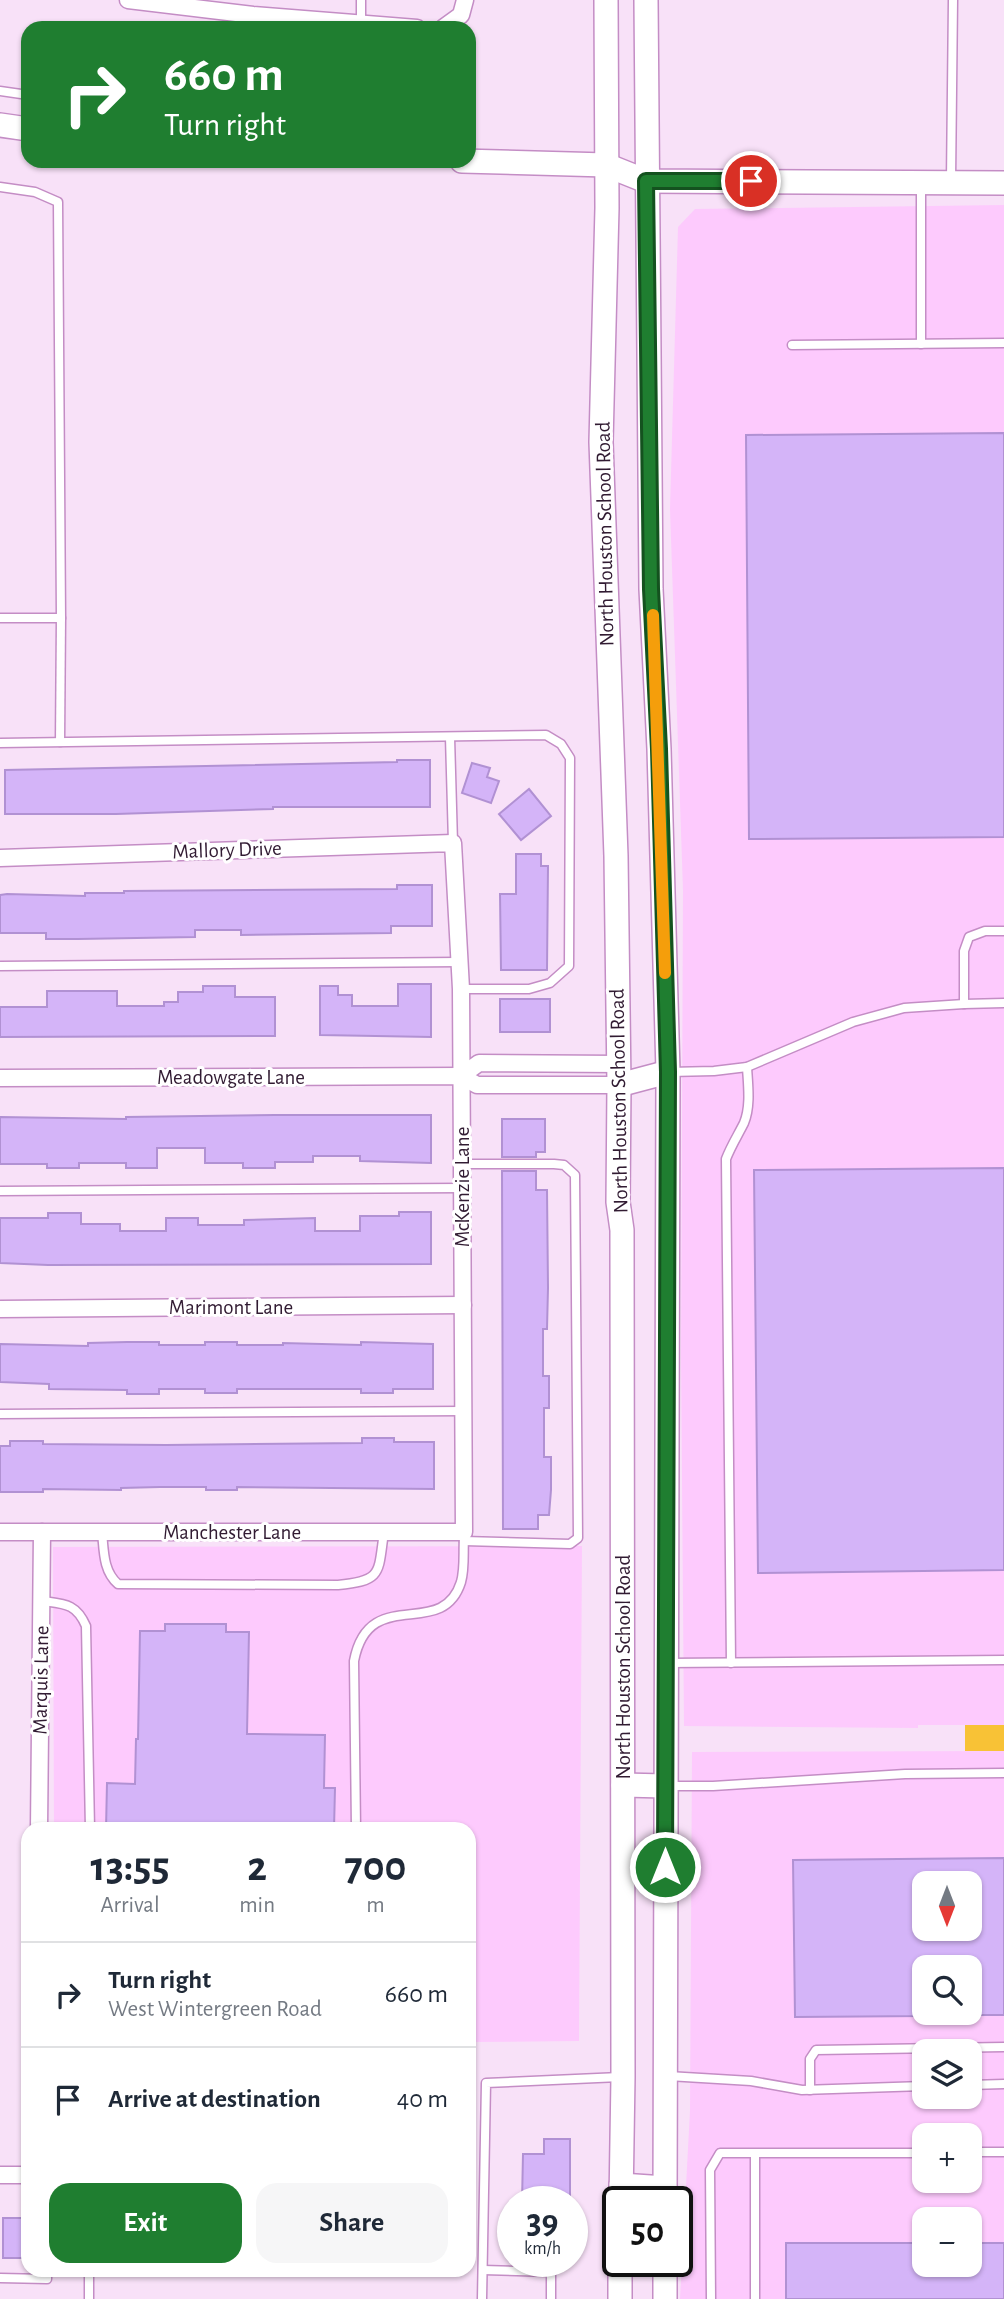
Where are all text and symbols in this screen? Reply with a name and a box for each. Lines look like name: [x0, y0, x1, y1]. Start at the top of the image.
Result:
icon: right: [49, 49, 140, 140]
text: 660 m: [164, 51, 284, 100]
text: Turn right: [164, 109, 286, 141]
pin: [721, 151, 781, 211]
icon: arrive: [732, 162, 770, 200]
street label: North Houston School Road: [593, 421, 617, 647]
street label: Mallory Drive: [172, 838, 282, 862]
street label: North Houston School Road: [607, 988, 631, 1214]
street label: Meadowgate Lane: [157, 1067, 305, 1088]
street label: McKenzie Lane: [452, 1127, 473, 1247]
street label: Marimont Lane: [169, 1297, 293, 1318]
street label: Manchester Lane: [163, 1522, 301, 1543]
street label: North Houston School Road: [613, 1554, 634, 1779]
street label: Marquis Lane: [30, 1625, 52, 1735]
position arrow: [628, 1830, 702, 1904]
text: 13:55: [91, 1846, 170, 1888]
text: 2: [247, 1846, 267, 1888]
text: 700: [345, 1846, 406, 1888]
north arrow: [912, 1871, 982, 1941]
map controls: [912, 1871, 982, 2277]
text: Arrival: [101, 1894, 160, 1917]
text: min: [239, 1894, 275, 1917]
text: m: [366, 1894, 385, 1917]
button: search: [912, 1955, 982, 2025]
text: Turn right: [108, 1967, 211, 1993]
icon: right: [49, 1976, 87, 2014]
text: 660 m: [385, 1981, 448, 2007]
text: West Wintergreen Road: [108, 1998, 322, 2021]
button: layers: [912, 2039, 982, 2109]
icon: arrive: [49, 2081, 87, 2119]
text: Arrive at destination: [108, 2086, 321, 2112]
text: 40 m: [397, 2086, 448, 2112]
button: +: [912, 2123, 982, 2193]
button: Exit: [49, 2183, 242, 2263]
button: Share: [256, 2183, 448, 2263]
speed limit sign: 50: [602, 2186, 693, 2277]
text: 39: [526, 2205, 558, 2240]
button: −: [912, 2207, 982, 2277]
text: km/h: [524, 2240, 561, 2258]

